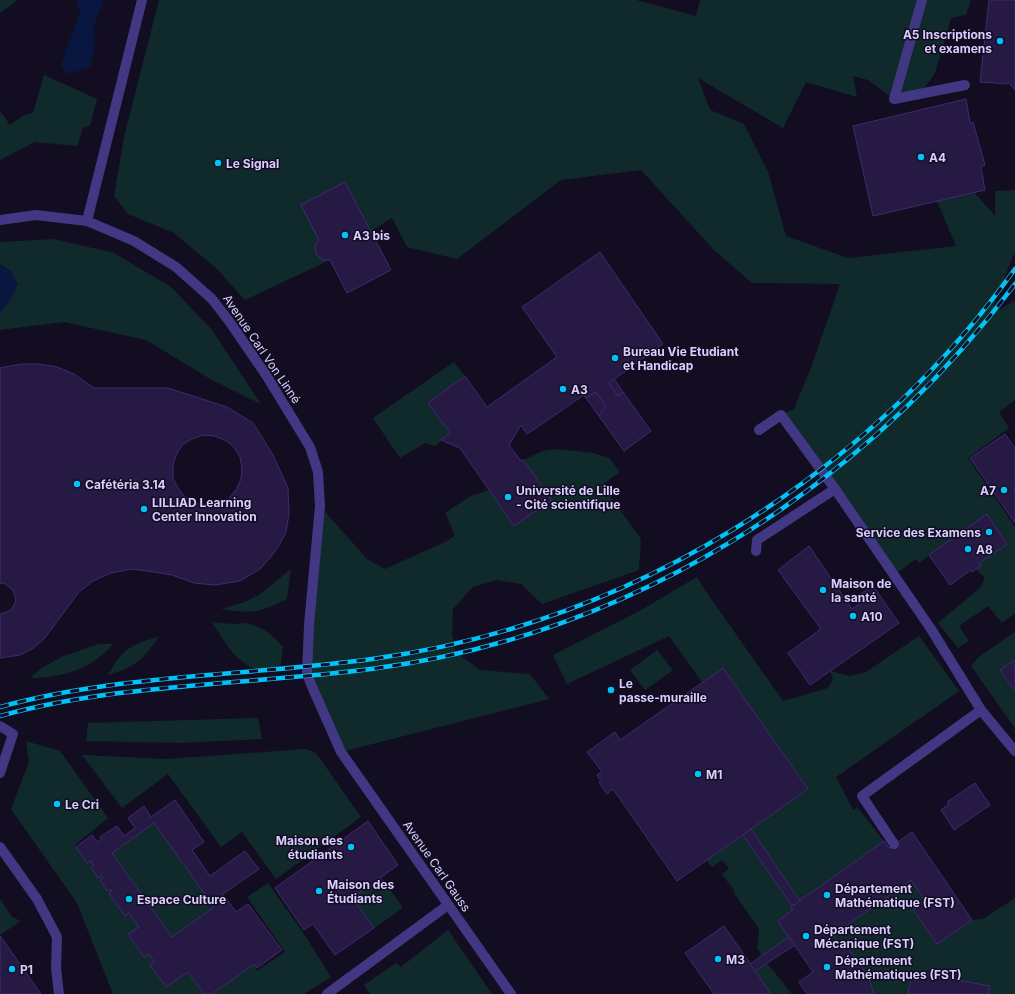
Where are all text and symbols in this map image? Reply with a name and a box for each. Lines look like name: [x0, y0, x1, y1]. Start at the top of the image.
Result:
place label: A5 Inscriptions et examens: [903, 27, 992, 56]
marker: A5 Inscriptions et examens: [995, 36, 1005, 46]
place label: A4: [929, 150, 946, 165]
marker: A4: [916, 152, 926, 162]
place label: Le Signal: [226, 156, 279, 171]
marker: Le Signal: [213, 158, 223, 168]
place label: A3 bis: [353, 228, 390, 243]
marker: A3 bis: [340, 230, 350, 240]
street label: Avenue Carl Von Linné: [220, 292, 304, 406]
place label: Bureau Vie Etudiant et Handicap: [623, 344, 739, 373]
marker: Bureau Vie Etudiant et Handicap: [610, 353, 620, 363]
place label: A3: [571, 382, 588, 397]
marker: A3: [558, 384, 568, 394]
place label: Cafétéria 3.14: [85, 477, 166, 492]
marker: Cafétéria 3.14: [72, 479, 82, 489]
place label: Université de Lille ‐ Cité scientifique: [516, 483, 620, 512]
place label: A7: [980, 483, 996, 498]
marker: A7: [999, 485, 1009, 495]
marker: Université de Lille ‐ Cité scientifique: [503, 492, 513, 502]
place label: LILLIAD Learning Center Innovation: [152, 495, 257, 524]
marker: LILLIAD Learning Center Innovation: [139, 504, 149, 514]
place label: Service des Examens: [856, 525, 981, 540]
marker: Service des Examens: [984, 527, 994, 537]
place label: A8: [976, 542, 993, 557]
marker: A8: [963, 544, 973, 554]
place label: Maison de la santé: [831, 576, 892, 605]
marker: Maison de la santé: [818, 585, 828, 595]
place label: A10: [861, 609, 883, 624]
marker: A10: [848, 611, 858, 621]
place label: Le passe-muraille: [619, 676, 707, 705]
marker: Le passe-muraille: [606, 685, 616, 695]
place label: M1: [706, 767, 722, 782]
marker: M1: [693, 769, 703, 779]
place label: Le Cri: [65, 797, 99, 812]
marker: Le Cri: [52, 799, 62, 809]
street label: Avenue Carl Gauss: [400, 818, 474, 914]
place label: Maison des étudiants: [276, 833, 343, 862]
marker: Maison des étudiants: [346, 842, 356, 852]
place label: Maison des Étudiants: [327, 877, 395, 906]
place label: Département Mathématique (FST): [835, 881, 955, 910]
marker: Maison des Étudiants: [314, 886, 324, 896]
marker: Département Mathématique (FST): [822, 890, 832, 900]
place label: Espace Culture: [137, 892, 226, 907]
marker: Espace Culture: [124, 894, 134, 904]
place label: Département Mécanique (FST): [814, 922, 914, 951]
marker: Département Mécanique (FST): [801, 931, 811, 941]
place label: M3: [726, 952, 745, 967]
place label: Département Mathématiques (FST): [835, 953, 961, 982]
marker: M3: [713, 954, 723, 964]
place label: P1: [20, 962, 33, 977]
marker: Département Mathématiques (FST): [822, 962, 832, 972]
marker: P1: [7, 964, 17, 974]

